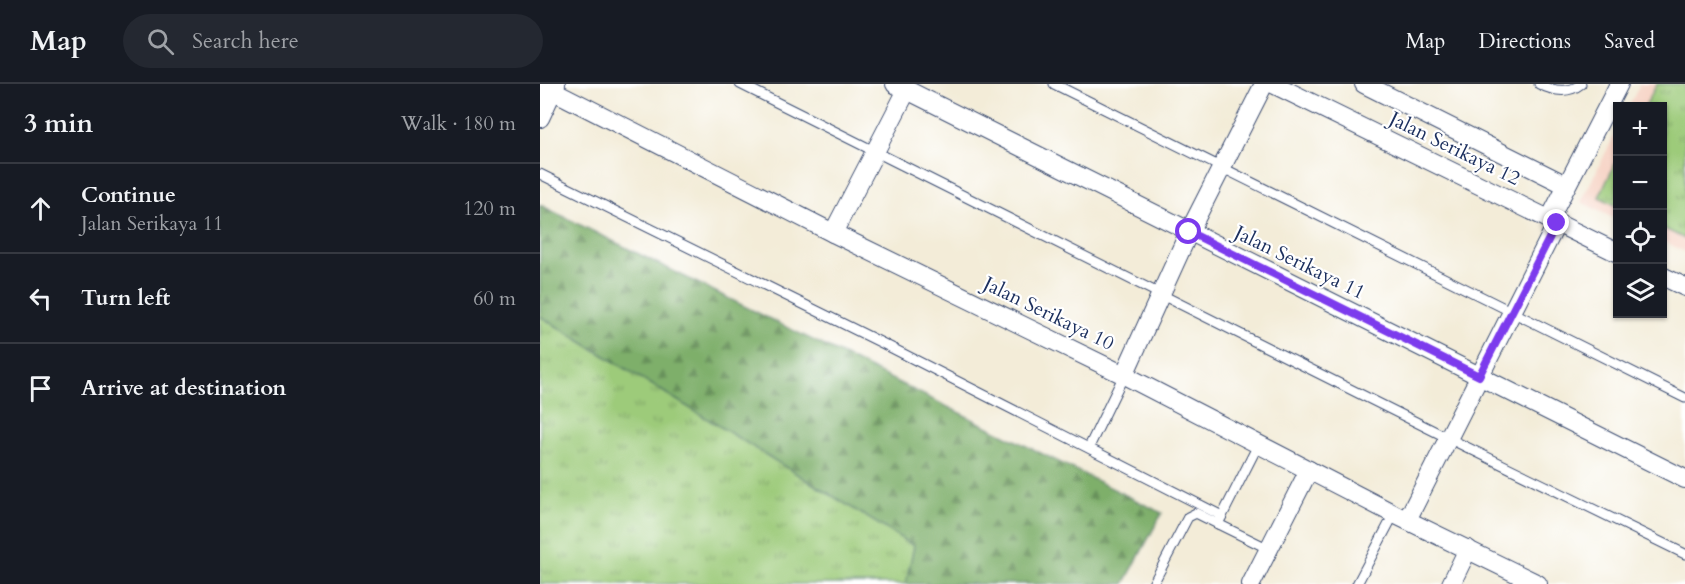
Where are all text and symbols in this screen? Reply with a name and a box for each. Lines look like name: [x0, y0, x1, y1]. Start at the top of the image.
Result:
search box: [123, 14, 543, 68]
text: Map: [30, 22, 87, 60]
icon: search: [144, 25, 177, 58]
text: Search here: [192, 26, 299, 56]
text: Map: [1405, 27, 1445, 56]
text: Directions: [1478, 27, 1571, 56]
text: Saved: [1604, 27, 1655, 56]
map controls: [1613, 102, 1667, 318]
button: +: [1613, 102, 1667, 156]
street label: Jalan Serikaya 12: [1382, 104, 1525, 192]
text: 3 min: [24, 106, 93, 141]
text: Walk · 180 m: [401, 110, 516, 137]
button: −: [1613, 156, 1667, 210]
text: Continue: [81, 180, 176, 210]
icon: ahead: [24, 192, 57, 225]
text: 120 m: [463, 195, 516, 222]
route end: [1543, 209, 1569, 235]
text: Jalan Serikaya 11: [81, 210, 223, 237]
button: locate: [1613, 210, 1667, 264]
route start: [1175, 218, 1201, 244]
street label: Jalan Serikaya 11: [1227, 218, 1370, 306]
button: layers: [1613, 264, 1667, 318]
street label: Jalan Serikaya 10: [976, 269, 1119, 357]
icon: left: [24, 282, 57, 315]
text: Turn left: [81, 283, 170, 313]
text: 60 m: [473, 285, 516, 312]
icon: arrive: [24, 372, 57, 405]
text: Arrive at destination: [81, 373, 286, 403]

